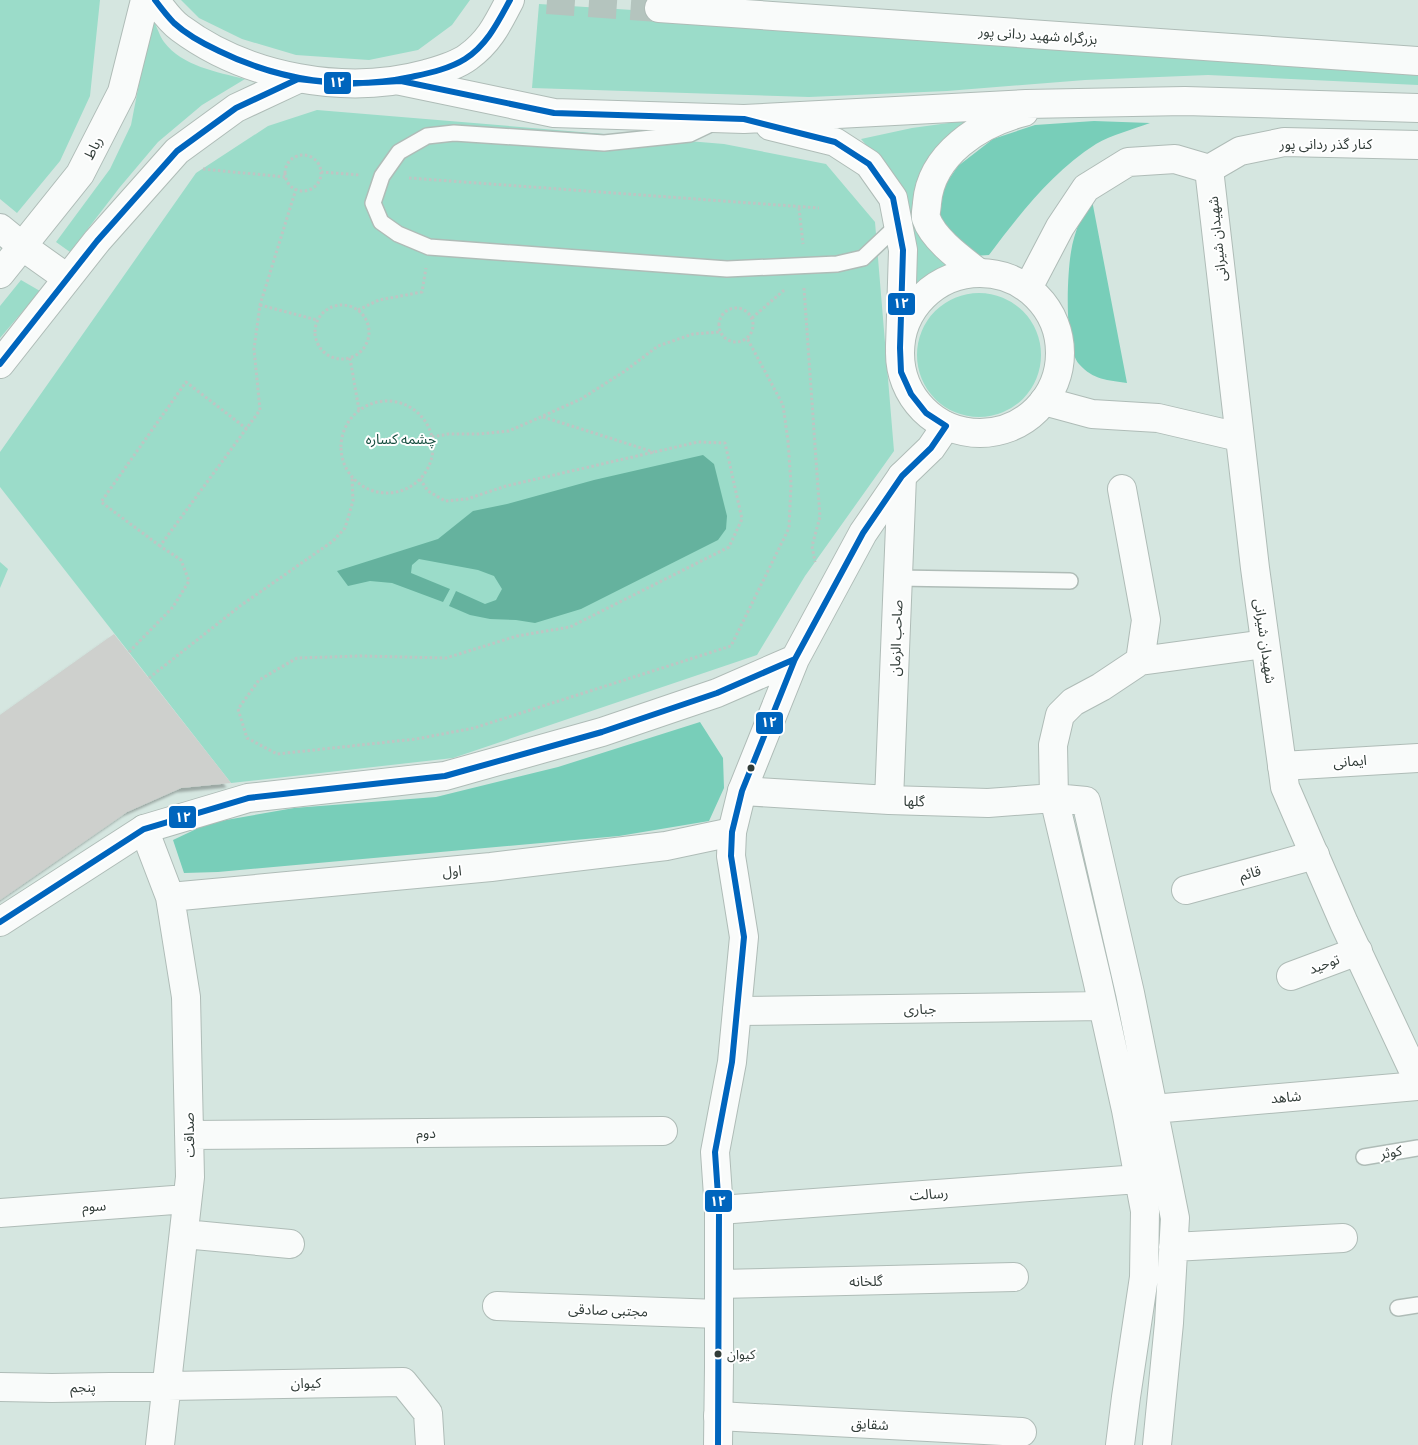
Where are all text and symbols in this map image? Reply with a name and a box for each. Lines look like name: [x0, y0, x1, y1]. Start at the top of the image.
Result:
street label: بزرگراه شهید ردانی پور: [977, 22, 1098, 49]
line badge: ۱۲: [323, 71, 352, 95]
text: ۱۲: [329, 73, 345, 91]
street label: رباط: [80, 133, 106, 163]
street label: کنار گذر ردانی پور: [1279, 135, 1373, 154]
street label: شهیدان شیرانی: [1204, 195, 1230, 283]
line badge: ۱۲: [887, 292, 916, 316]
text: ۱۲: [893, 294, 909, 312]
park label: چشمه کساره: [366, 430, 436, 449]
street label: شهیدان شیرانی: [1250, 597, 1280, 685]
street label: صاحب الزمان: [886, 599, 906, 677]
line badge: ۱۲: [755, 711, 784, 735]
text: ۱۲: [761, 713, 777, 731]
street label: ایمانی: [1333, 751, 1367, 771]
unlabelled marker: [746, 763, 756, 773]
street label: گلها: [903, 792, 925, 810]
line badge: ۱۲: [168, 805, 197, 829]
text: ۱۲: [175, 808, 191, 826]
street label: اول: [442, 861, 462, 881]
street label: قائم: [1237, 861, 1263, 886]
street label: توحید: [1306, 950, 1342, 978]
street label: جباری: [903, 1000, 937, 1018]
street label: شاهد: [1270, 1087, 1302, 1107]
street label: صداقت: [180, 1112, 198, 1158]
street label: دوم: [416, 1124, 436, 1144]
street label: کوثر: [1378, 1141, 1404, 1163]
street label: رسالت: [909, 1184, 949, 1204]
line badge: ۱۲: [704, 1189, 733, 1213]
text: ۱۲: [710, 1192, 726, 1210]
street label: سوم: [81, 1196, 107, 1218]
street label: گلخانه: [849, 1272, 883, 1290]
street label: مجتبی صادقی: [568, 1300, 648, 1320]
place label: کیوان: [727, 1346, 756, 1363]
marker: کیوان: [713, 1349, 723, 1359]
street label: کیوان: [291, 1374, 322, 1392]
street label: پنجم: [70, 1378, 96, 1398]
street label: شقایق: [851, 1414, 889, 1435]

